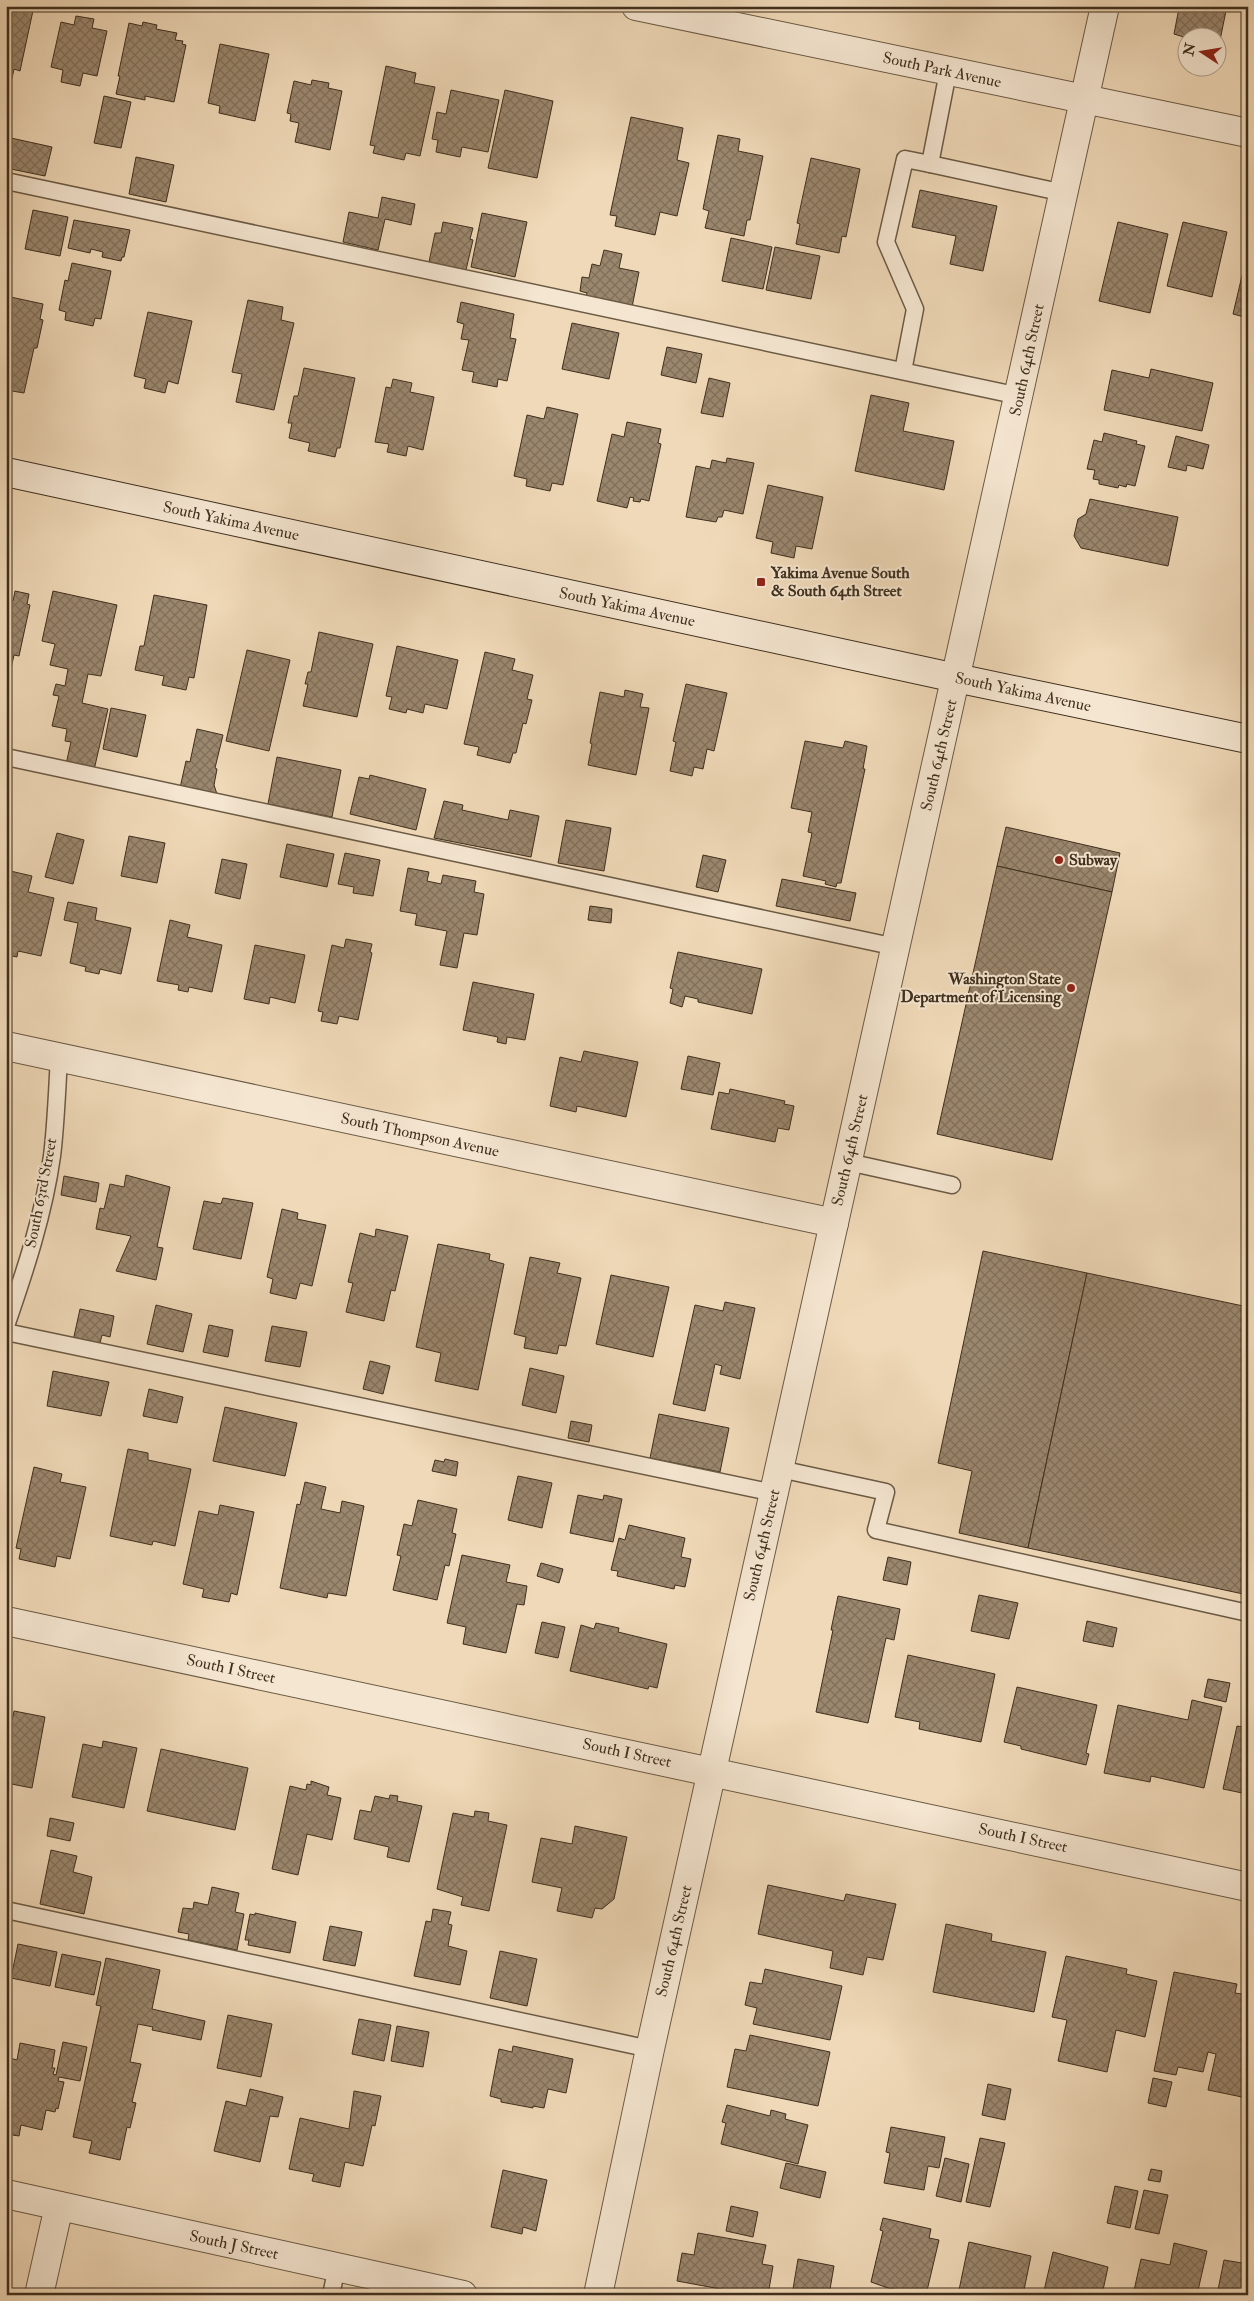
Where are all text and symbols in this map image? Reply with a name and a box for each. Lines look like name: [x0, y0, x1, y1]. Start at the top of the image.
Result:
north arrow: [1176, 28, 1226, 78]
text: N: [1180, 41, 1199, 58]
street label: South Park Avenue: [881, 48, 1003, 92]
street label: South 64th Street: [1005, 302, 1049, 418]
street label: South Yakima Avenue: [161, 497, 301, 545]
place label: Yakima Avenue South & South 64th Street: [770, 563, 910, 601]
marker: Yakima Avenue South & South 64th Street: [755, 576, 767, 588]
street label: South Yakima Avenue: [557, 583, 697, 631]
street label: South Yakima Avenue: [953, 668, 1093, 716]
street label: South 64th Street: [916, 697, 962, 813]
place label: Subway: [1069, 850, 1118, 871]
marker: Subway: [1053, 854, 1065, 866]
place label: Washington State Department of Licensing: [900, 969, 1062, 1008]
marker: Washington State Department of Licensing: [1065, 982, 1077, 994]
street label: South 64th Street: [827, 1092, 873, 1208]
street label: South Thompson Avenue: [339, 1108, 501, 1163]
street label: South 63rd Street: [21, 1136, 61, 1250]
street label: South 64th Street: [739, 1487, 785, 1603]
street label: South I Street: [185, 1650, 277, 1688]
street label: South I Street: [581, 1734, 673, 1772]
street label: South I Street: [977, 1819, 1069, 1857]
street label: South 64th Street: [651, 1883, 697, 1999]
street label: South J Street: [188, 2226, 280, 2265]

